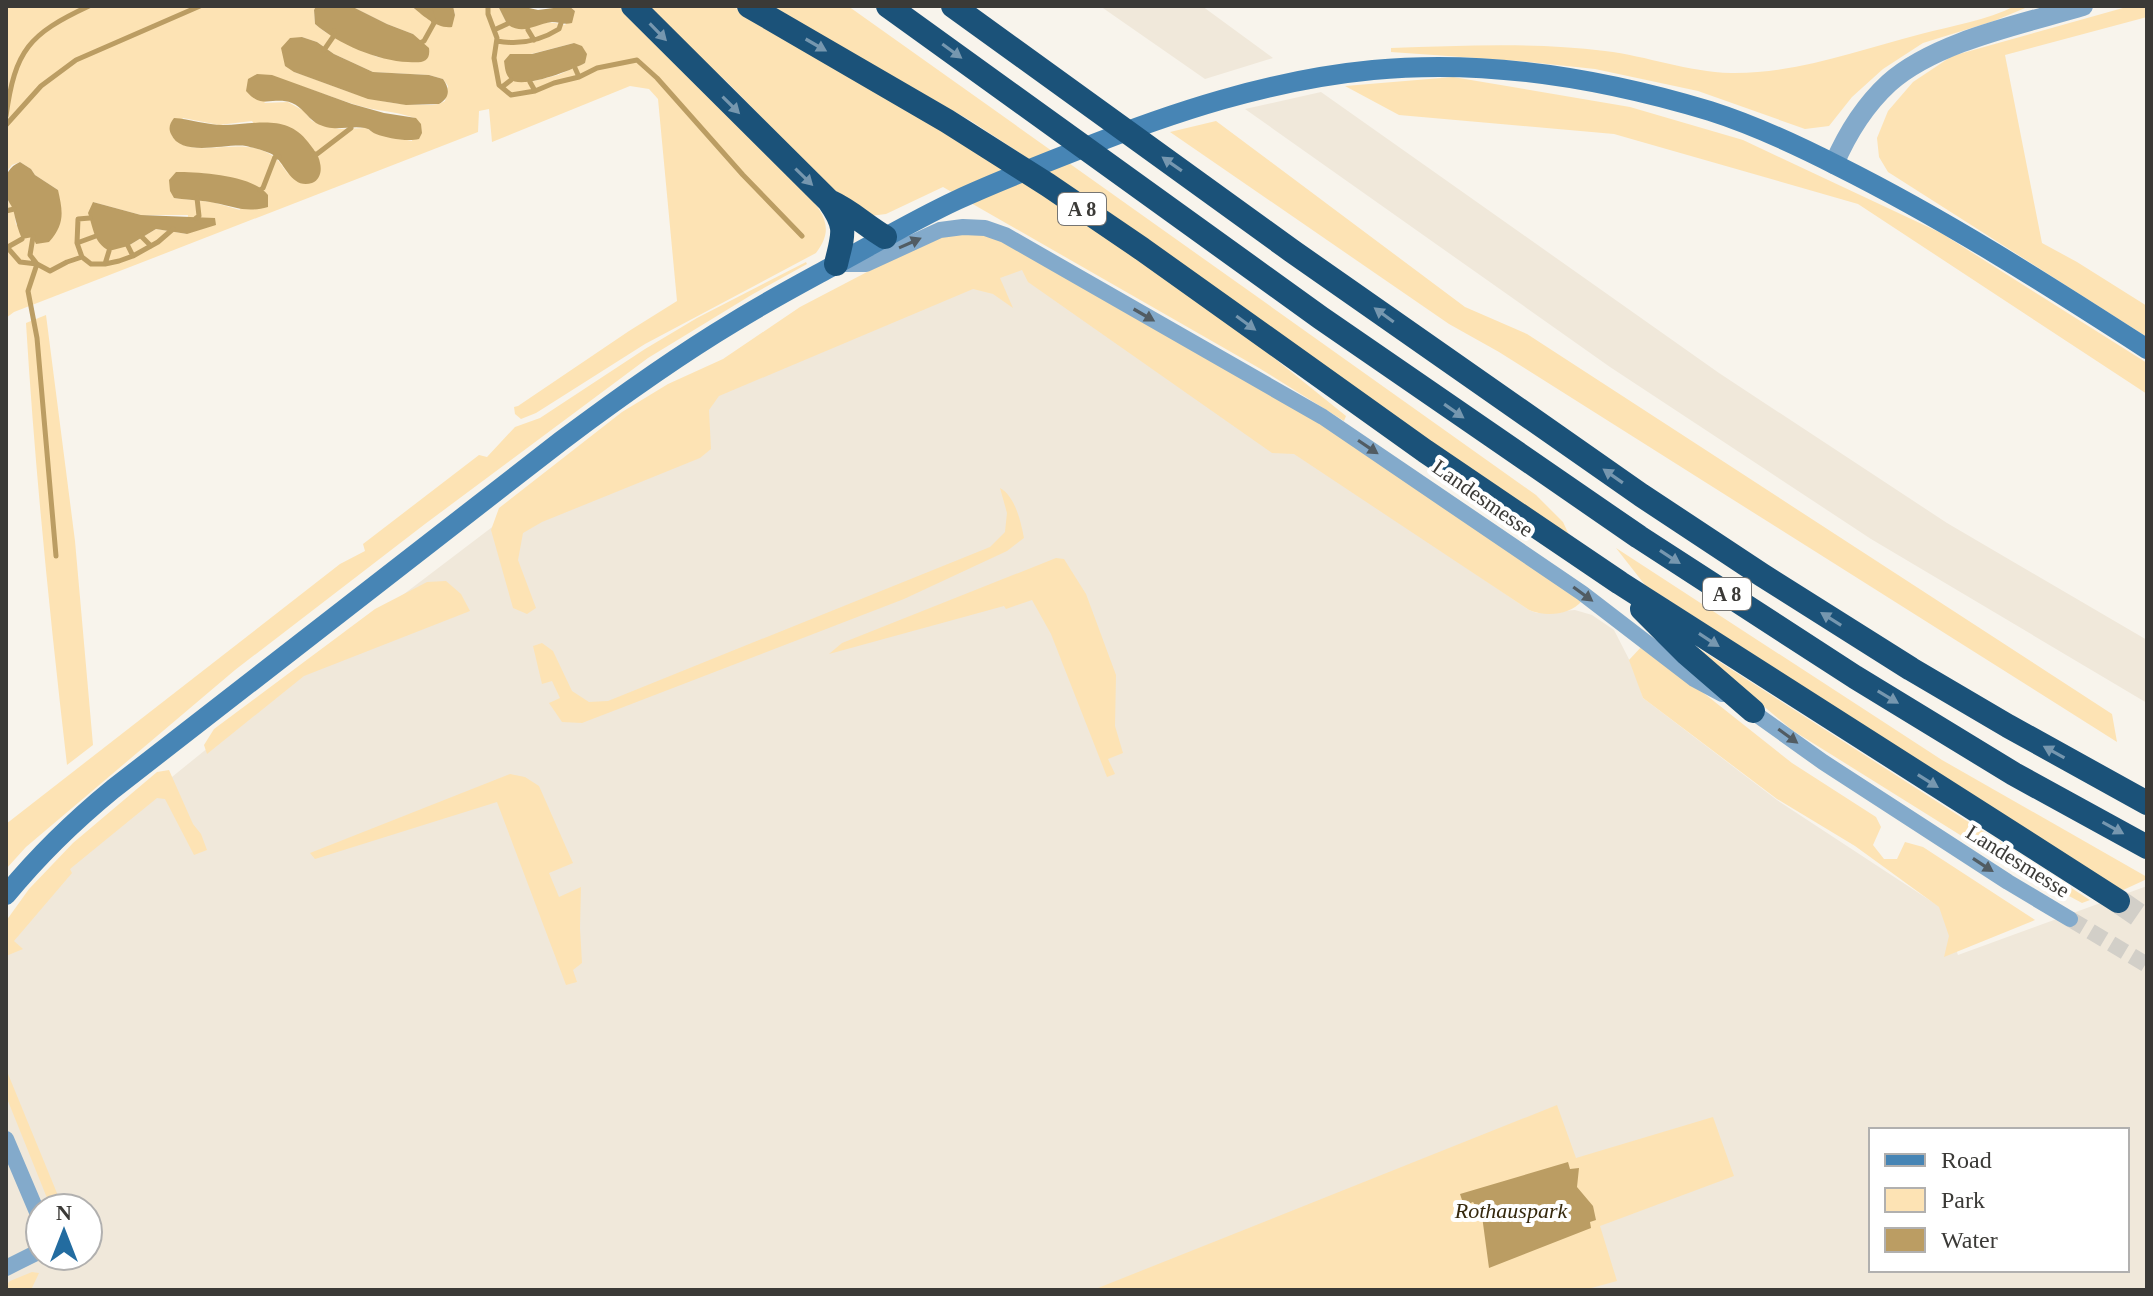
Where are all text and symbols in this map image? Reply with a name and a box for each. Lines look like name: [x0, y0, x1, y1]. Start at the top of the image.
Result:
one-way arrow: [648, 22, 667, 41]
one-way arrow: [805, 38, 827, 52]
one-way arrow: [941, 43, 962, 59]
one-way arrow: [721, 95, 739, 114]
one-way arrow: [1162, 157, 1183, 172]
one-way arrow: [794, 167, 813, 186]
road number: A 8: [1058, 193, 1106, 225]
one-way arrow: [898, 236, 922, 250]
one-way arrow: [1133, 308, 1156, 322]
one-way arrow: [1373, 308, 1394, 323]
one-way arrow: [1235, 315, 1256, 330]
one-way arrow: [1444, 403, 1465, 418]
one-way arrow: [1358, 439, 1379, 454]
street label: Landesmesse: [1428, 454, 1538, 542]
one-way arrow: [1603, 469, 1624, 484]
one-way arrow: [1659, 549, 1680, 564]
road number: A 8: [1703, 578, 1751, 610]
one-way arrow: [1573, 585, 1593, 601]
one-way arrow: [1820, 612, 1842, 626]
one-way arrow: [1698, 633, 1719, 648]
one-way arrow: [1877, 690, 1899, 704]
one-way arrow: [1778, 728, 1799, 743]
one-way arrow: [2043, 745, 2065, 759]
one-way arrow: [1917, 773, 1938, 788]
street label: Landesmesse: [1962, 819, 2074, 903]
one-way arrow: [2101, 822, 2124, 835]
one-way arrow: [1972, 858, 1993, 873]
legend: [1869, 1128, 2129, 1272]
text: Road: [1941, 1147, 1992, 1173]
text: Park: [1941, 1187, 1985, 1213]
north arrow: [24, 1192, 104, 1272]
park label: Rothauspark: [1454, 1198, 1568, 1223]
text: N: [56, 1200, 72, 1225]
text: Water: [1941, 1227, 1998, 1253]

